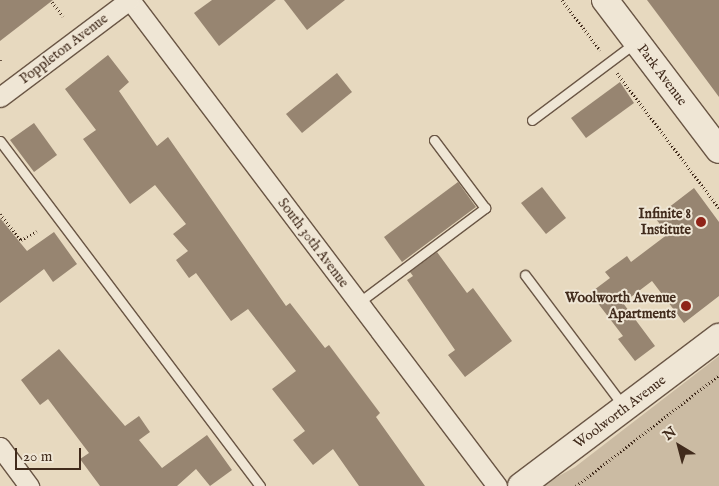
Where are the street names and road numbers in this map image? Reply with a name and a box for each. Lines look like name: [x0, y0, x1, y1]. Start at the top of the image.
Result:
street label: Poppleton Avenue: [17, 10, 111, 88]
street label: Park Avenue: [633, 41, 691, 109]
street label: South 30th Avenue: [274, 195, 352, 291]
street label: Woolworth Avenue: [571, 372, 669, 452]

